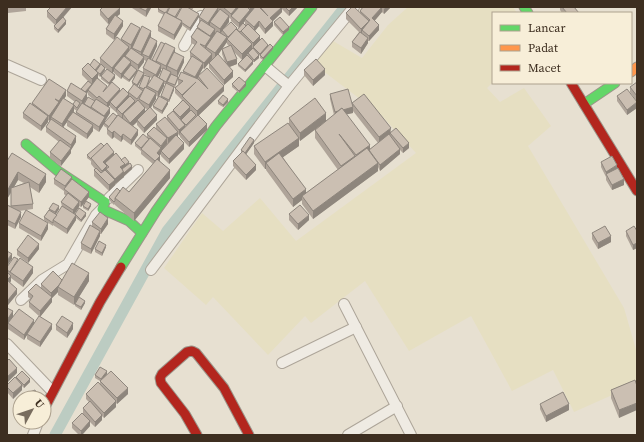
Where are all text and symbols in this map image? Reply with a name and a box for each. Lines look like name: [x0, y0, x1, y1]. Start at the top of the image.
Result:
legend: [492, 12, 632, 84]
text: Lancar: [528, 20, 565, 36]
text: Padat: [528, 40, 558, 56]
text: Macet: [528, 60, 561, 76]
north arrow: [12, 390, 52, 430]
text: U: [31, 396, 48, 412]

